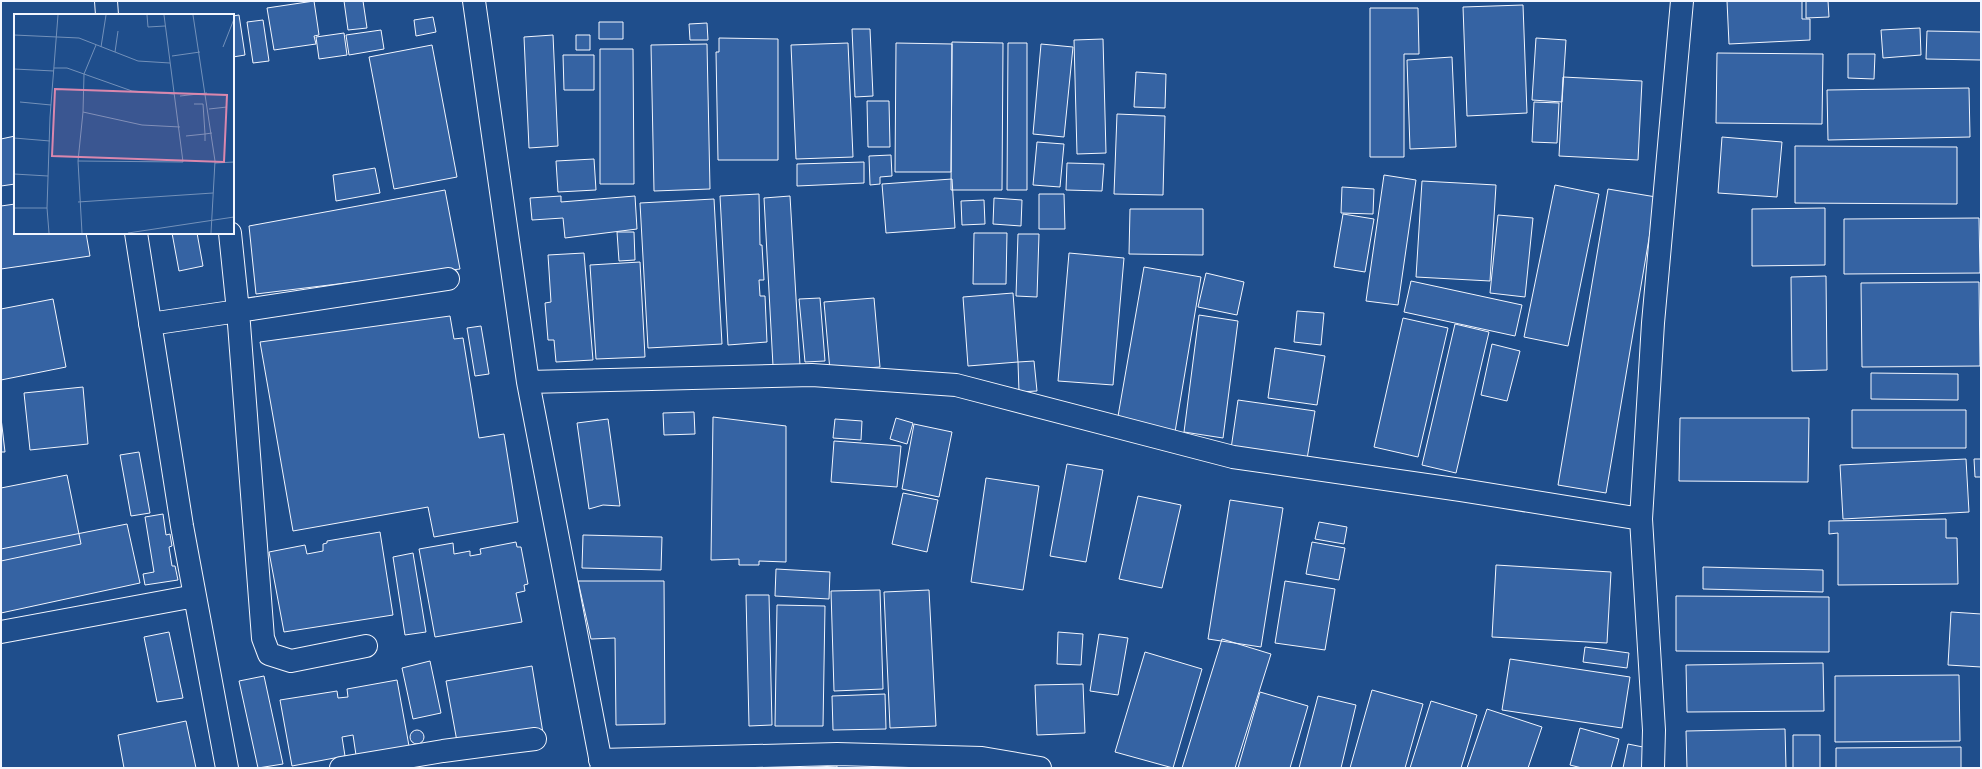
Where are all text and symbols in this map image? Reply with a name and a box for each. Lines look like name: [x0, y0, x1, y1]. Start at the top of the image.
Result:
inset map: [14, 14, 234, 234]

